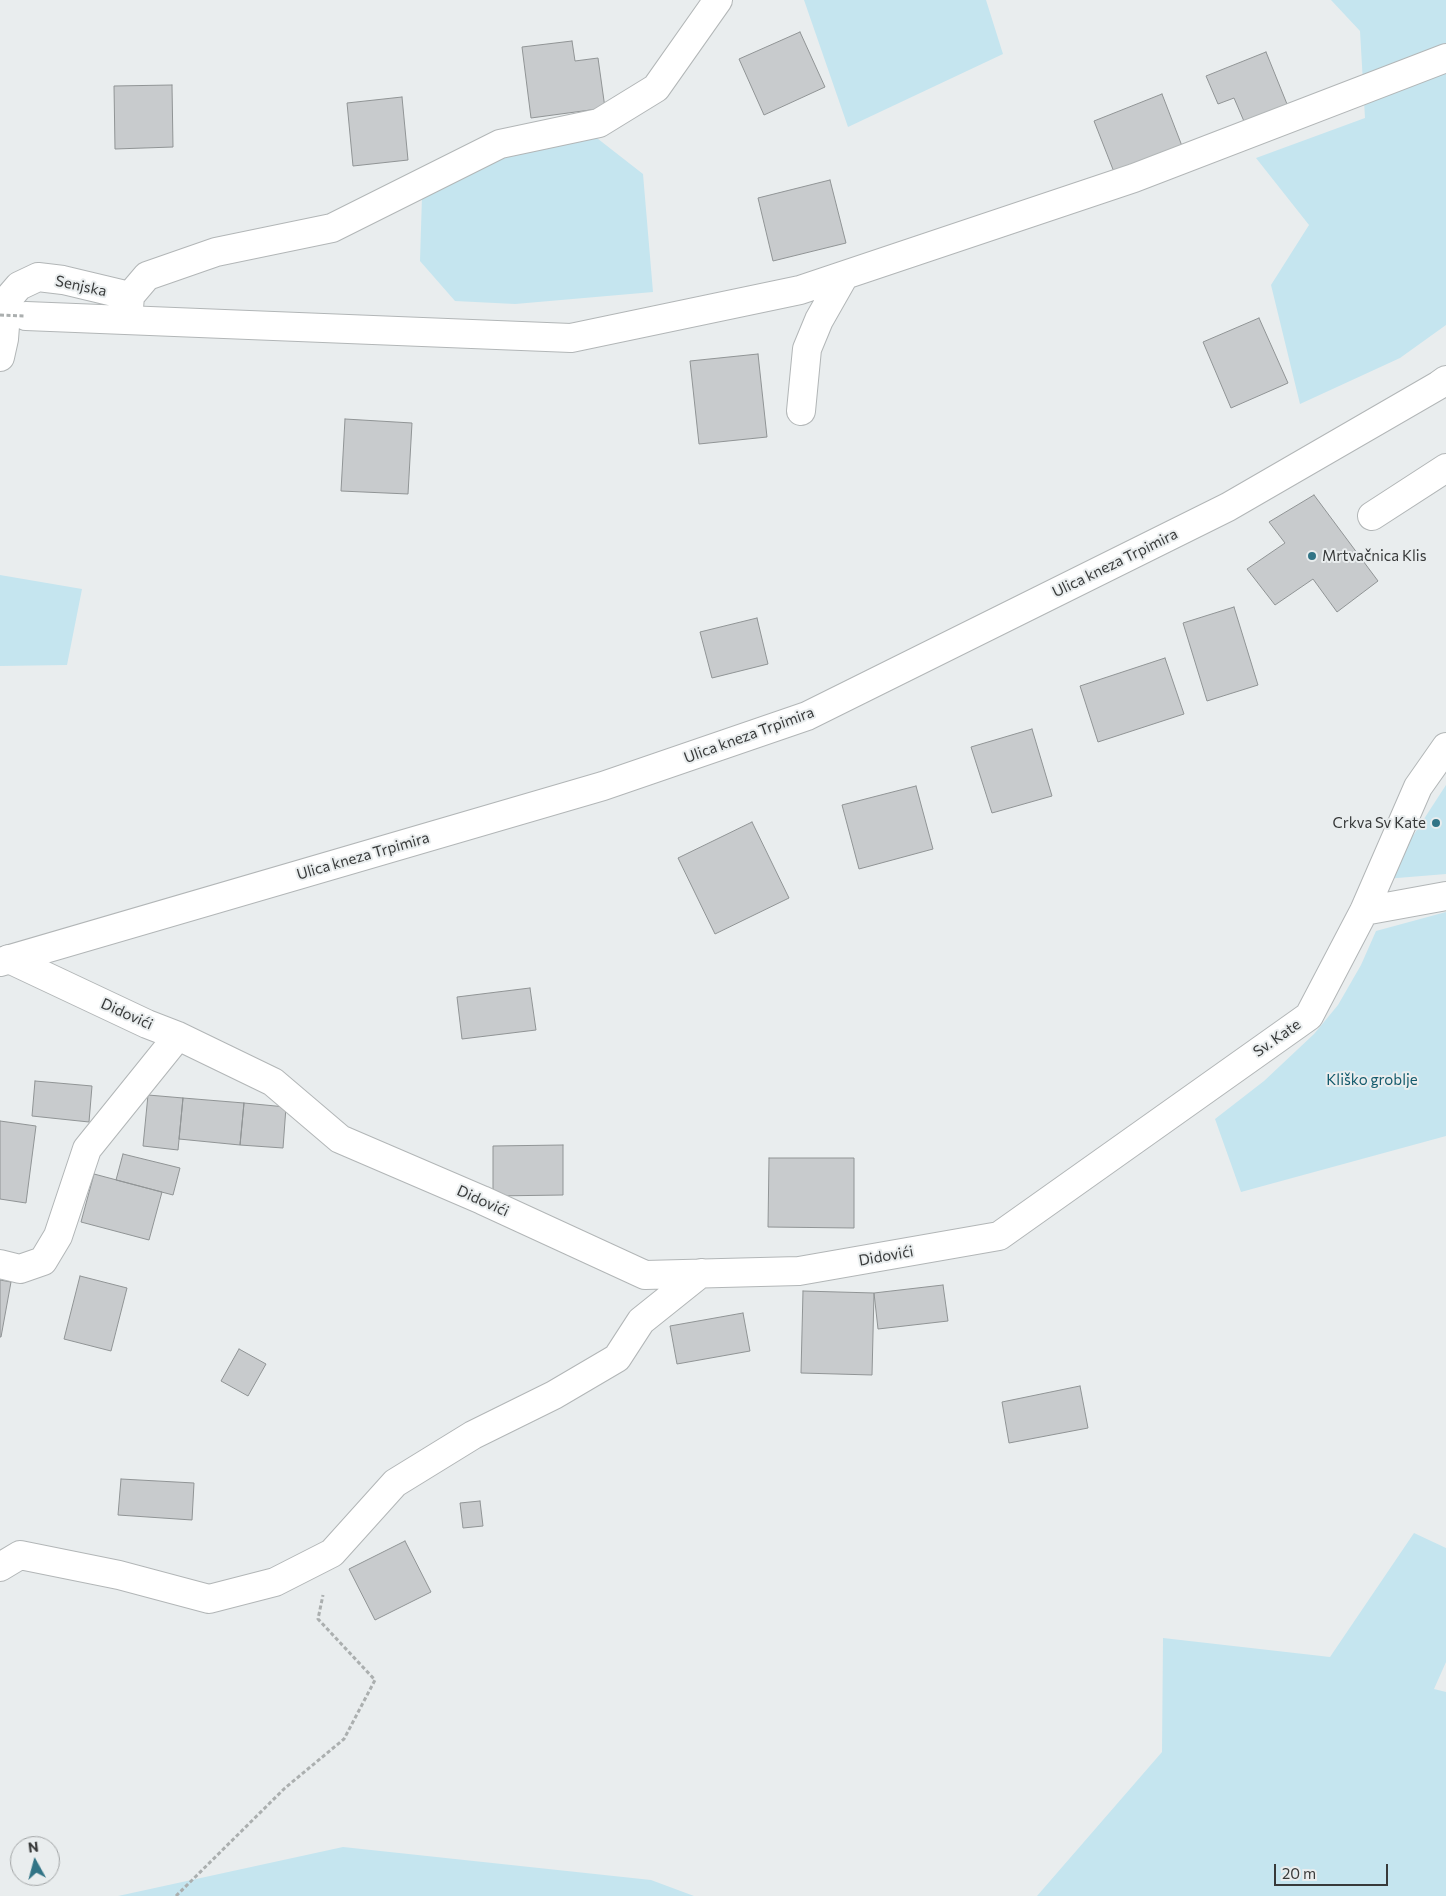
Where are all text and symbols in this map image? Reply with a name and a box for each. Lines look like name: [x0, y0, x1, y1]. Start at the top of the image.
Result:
street label: Senjska: [54, 272, 108, 300]
street label: Ulica kneza Trpimira: [1049, 525, 1181, 601]
place label: Mrtvačnica Klis: [1322, 547, 1426, 565]
marker: Mrtvačnica Klis: [1306, 550, 1318, 562]
street label: Ulica kneza Trpimira: [681, 703, 817, 767]
place label: Crkva Sv Kate: [1332, 814, 1426, 832]
marker: Crkva Sv Kate: [1430, 817, 1442, 829]
street label: Ulica kneza Trpimira: [295, 828, 431, 884]
street label: Didovići: [98, 995, 156, 1033]
street label: Sv. Kate: [1250, 1015, 1304, 1061]
park label: Kliško groblje: [1326, 1071, 1418, 1089]
street label: Didovići: [454, 1182, 512, 1220]
street label: Didovići: [857, 1242, 915, 1270]
north arrow: [10, 1836, 60, 1886]
text: N: [27, 1838, 39, 1856]
scale bar: [1276, 1854, 1390, 1886]
text: 20 m: [1282, 1864, 1316, 1882]

